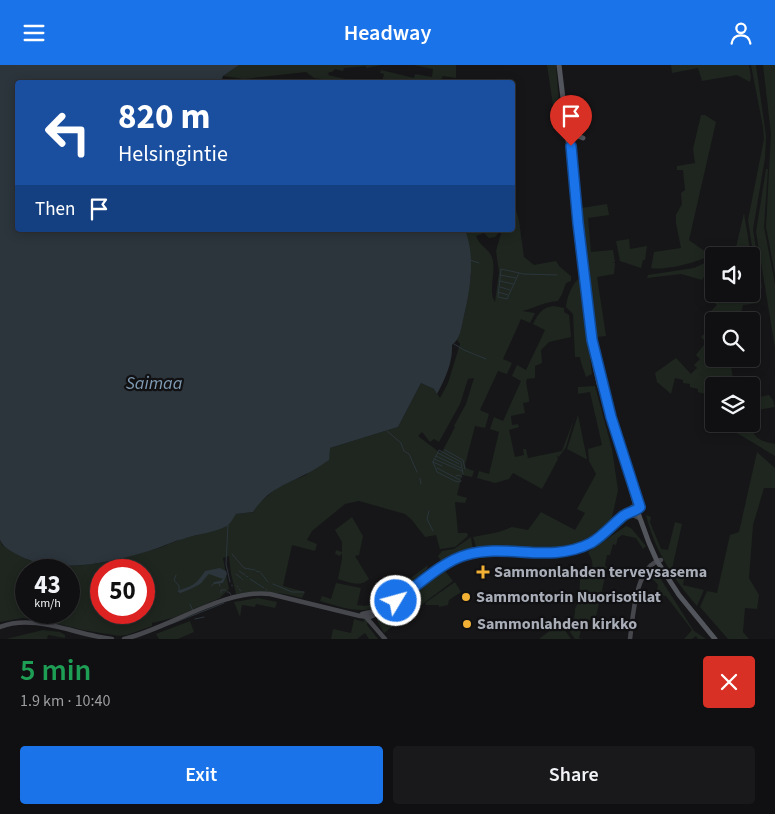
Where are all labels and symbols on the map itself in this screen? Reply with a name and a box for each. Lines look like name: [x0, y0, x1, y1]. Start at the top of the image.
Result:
pin: [550, 95, 592, 146]
water label: Saimaa: [126, 371, 183, 396]
speed limit sign: 50: [90, 559, 155, 624]
place label: Sammonlahden terveysasema: [494, 561, 707, 583]
marker: Sammonlahden terveysasema: [476, 565, 490, 579]
position arrow: [369, 574, 421, 626]
place label: Sammontorin Nuorisotilat: [476, 586, 661, 608]
marker: Sammontorin Nuorisotilat: [460, 591, 472, 603]
place label: Sammonlahden kirkko: [477, 613, 637, 635]
marker: Sammonlahden kirkko: [461, 618, 473, 630]

